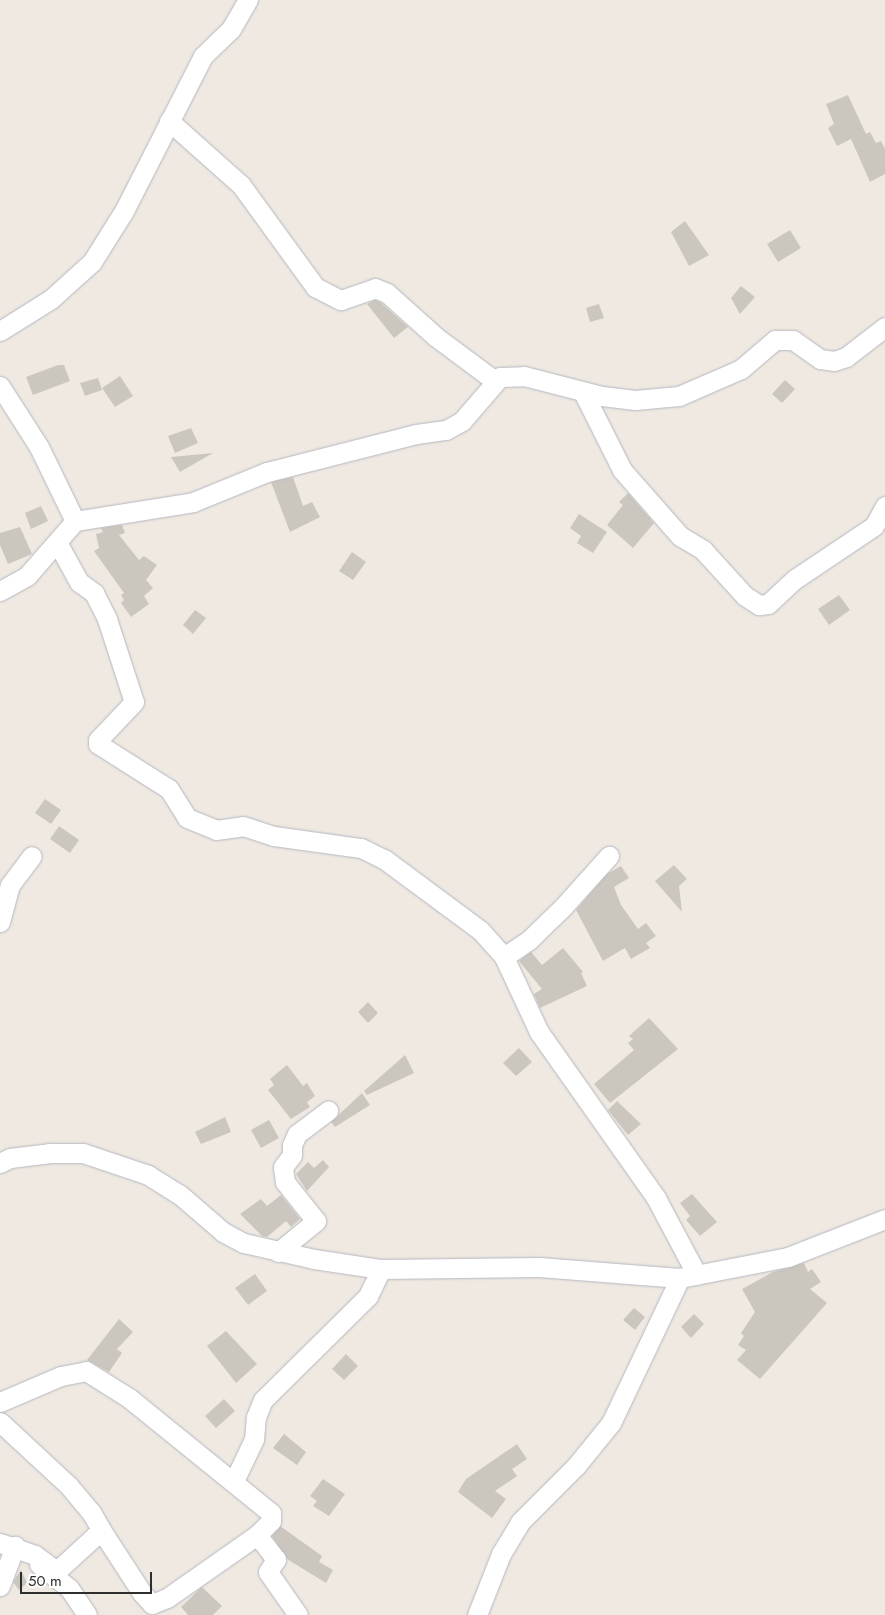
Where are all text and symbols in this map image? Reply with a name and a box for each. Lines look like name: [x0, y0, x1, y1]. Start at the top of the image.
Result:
scale bar: [22, 1562, 155, 1594]
text: 50 m: [28, 1570, 62, 1592]

